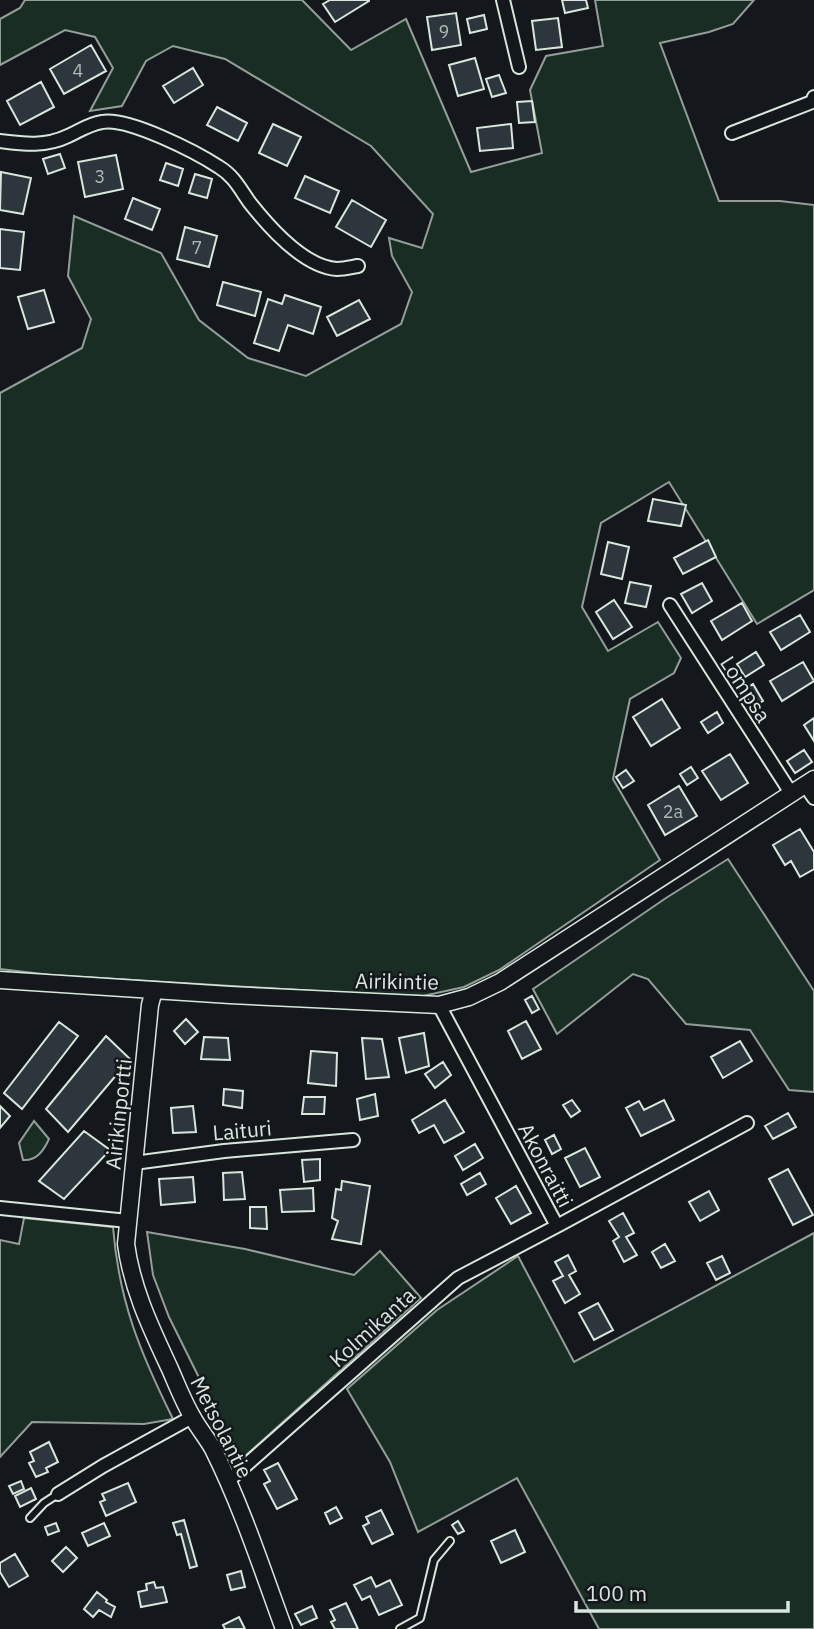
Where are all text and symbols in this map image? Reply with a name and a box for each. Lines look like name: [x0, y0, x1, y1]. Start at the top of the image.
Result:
house number: 9: [439, 20, 449, 43]
house number: 4: [73, 59, 84, 82]
house number: 3: [95, 165, 105, 188]
house number: 7: [192, 236, 202, 259]
street label: Lompsa: [714, 650, 778, 728]
house number: 2a: [663, 800, 684, 823]
street label: Airikintie: [355, 966, 439, 996]
street label: Airikinportti: [98, 1057, 138, 1171]
street label: Laituri: [211, 1113, 273, 1147]
street label: Akonraitti: [512, 1118, 580, 1212]
street label: Kolmikanta: [323, 1281, 421, 1373]
street label: Metsolantie: [184, 1371, 260, 1483]
scale bar: [576, 1570, 788, 1614]
text: 100 m: [586, 1579, 647, 1607]

